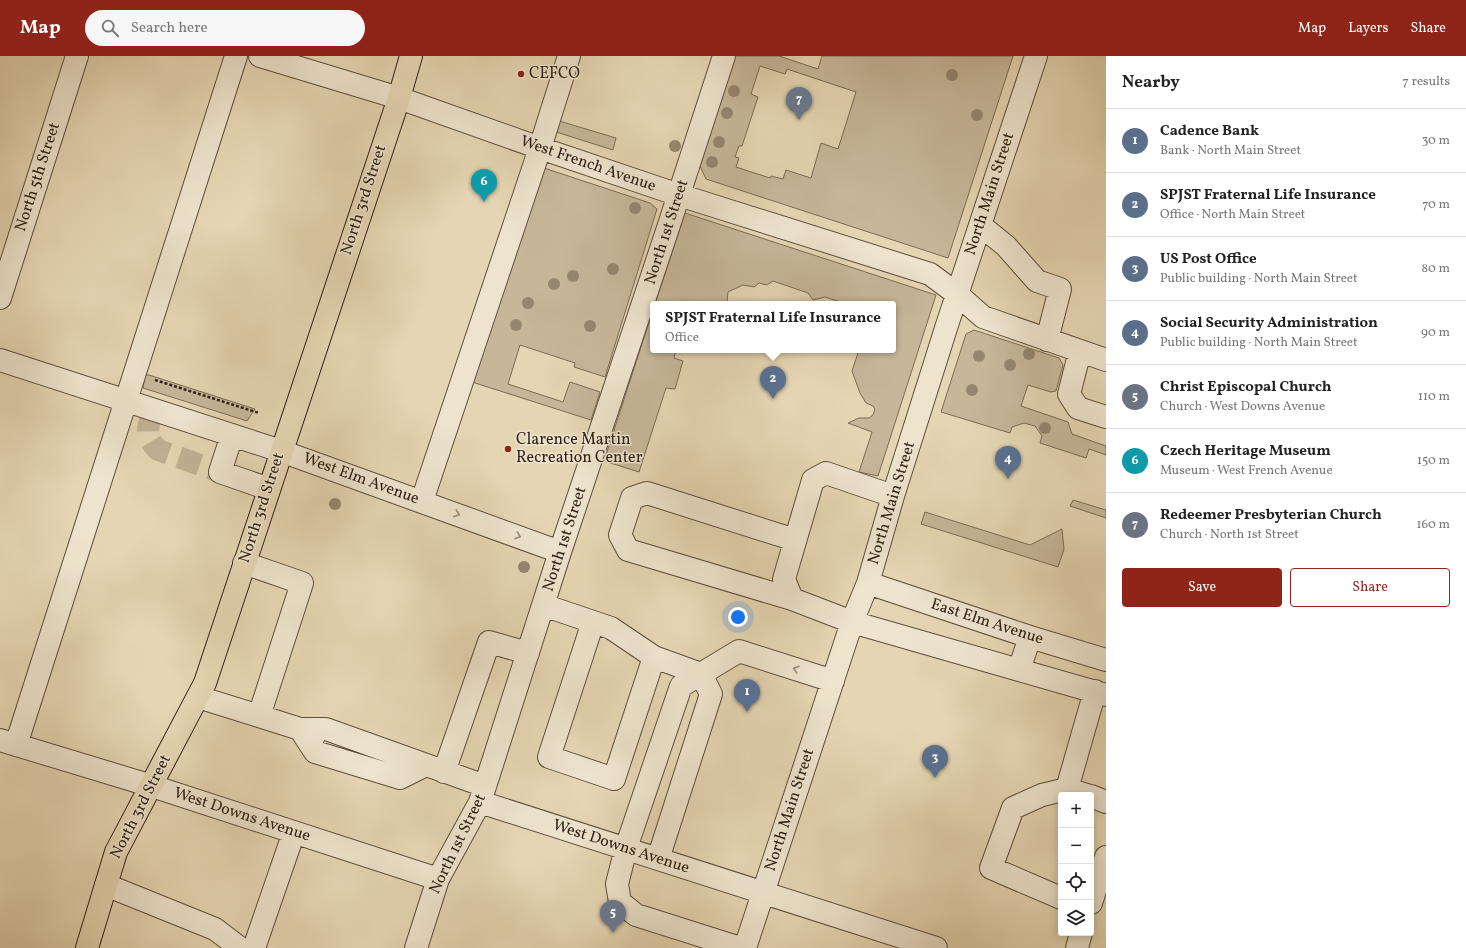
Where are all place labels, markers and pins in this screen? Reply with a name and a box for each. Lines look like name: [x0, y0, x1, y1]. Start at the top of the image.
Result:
place label: CEFCO: [529, 63, 580, 85]
marker: CEFCO: [516, 69, 526, 79]
pin: 7: [786, 87, 812, 120]
pin: 6: [471, 169, 497, 202]
pin: 2: [760, 366, 786, 399]
place label: Clarence Martin Recreation Center: [516, 429, 643, 469]
marker: Clarence Martin Recreation Center: [503, 444, 513, 454]
pin: 4: [995, 446, 1021, 479]
pin: 1: [734, 679, 760, 712]
pin: 3: [922, 745, 948, 778]
pin: 5: [600, 900, 626, 933]

